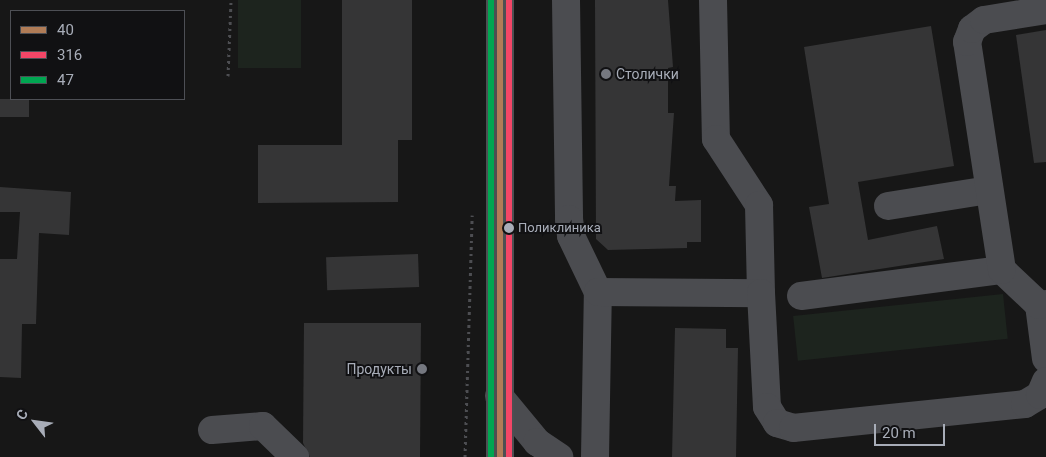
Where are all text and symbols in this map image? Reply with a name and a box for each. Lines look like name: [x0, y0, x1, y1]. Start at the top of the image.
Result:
legend: [10, 10, 185, 100]
text: 40: [57, 21, 74, 39]
text: 316: [57, 46, 82, 64]
place label: Столички: [616, 66, 679, 82]
marker: Столички: [600, 68, 612, 80]
text: 47: [57, 71, 74, 89]
place label: Поликлиника: [518, 220, 601, 236]
marker: Поликлиника: [504, 223, 514, 233]
place label: Продукты: [346, 361, 412, 377]
marker: Продукты: [416, 363, 428, 375]
north arrow: [10, 397, 60, 447]
text: С: [13, 407, 31, 422]
scale bar: [876, 414, 947, 446]
text: 20 m: [882, 424, 916, 442]

